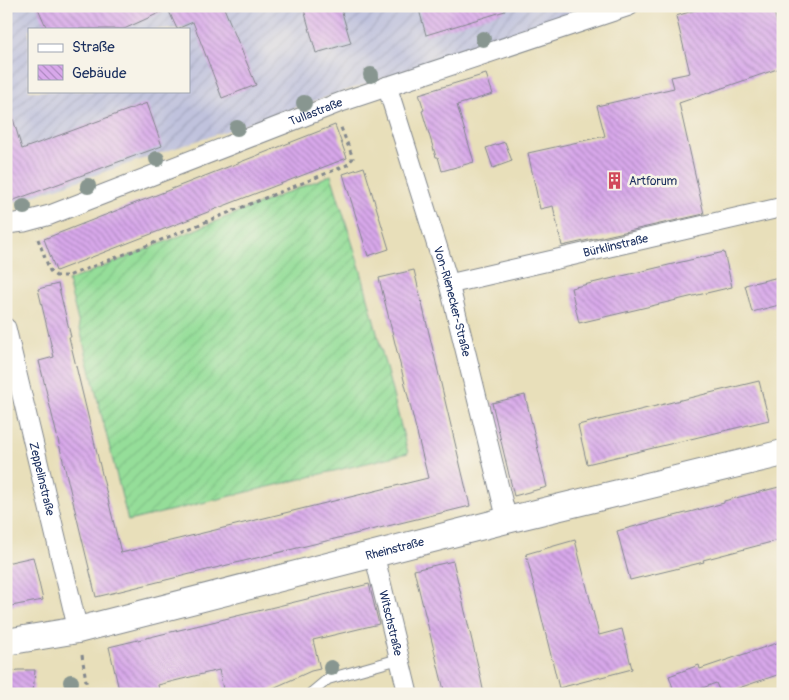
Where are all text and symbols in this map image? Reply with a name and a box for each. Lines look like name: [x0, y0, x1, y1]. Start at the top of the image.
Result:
legend: [28, 28, 190, 92]
text: Straße: [72, 38, 115, 57]
text: Gebäude: [72, 64, 127, 83]
street label: Tullastraße: [287, 95, 345, 129]
building icon: Artforum: [605, 171, 625, 191]
place label: Artforum: [629, 174, 677, 189]
street label: Bürklinstraße: [582, 231, 650, 261]
street label: Von-Rienecker-Straße: [430, 244, 474, 358]
street label: Zeppelinstraße: [25, 440, 58, 517]
street label: Rheinstraße: [364, 535, 426, 564]
street label: Witschstraße: [375, 589, 405, 657]

